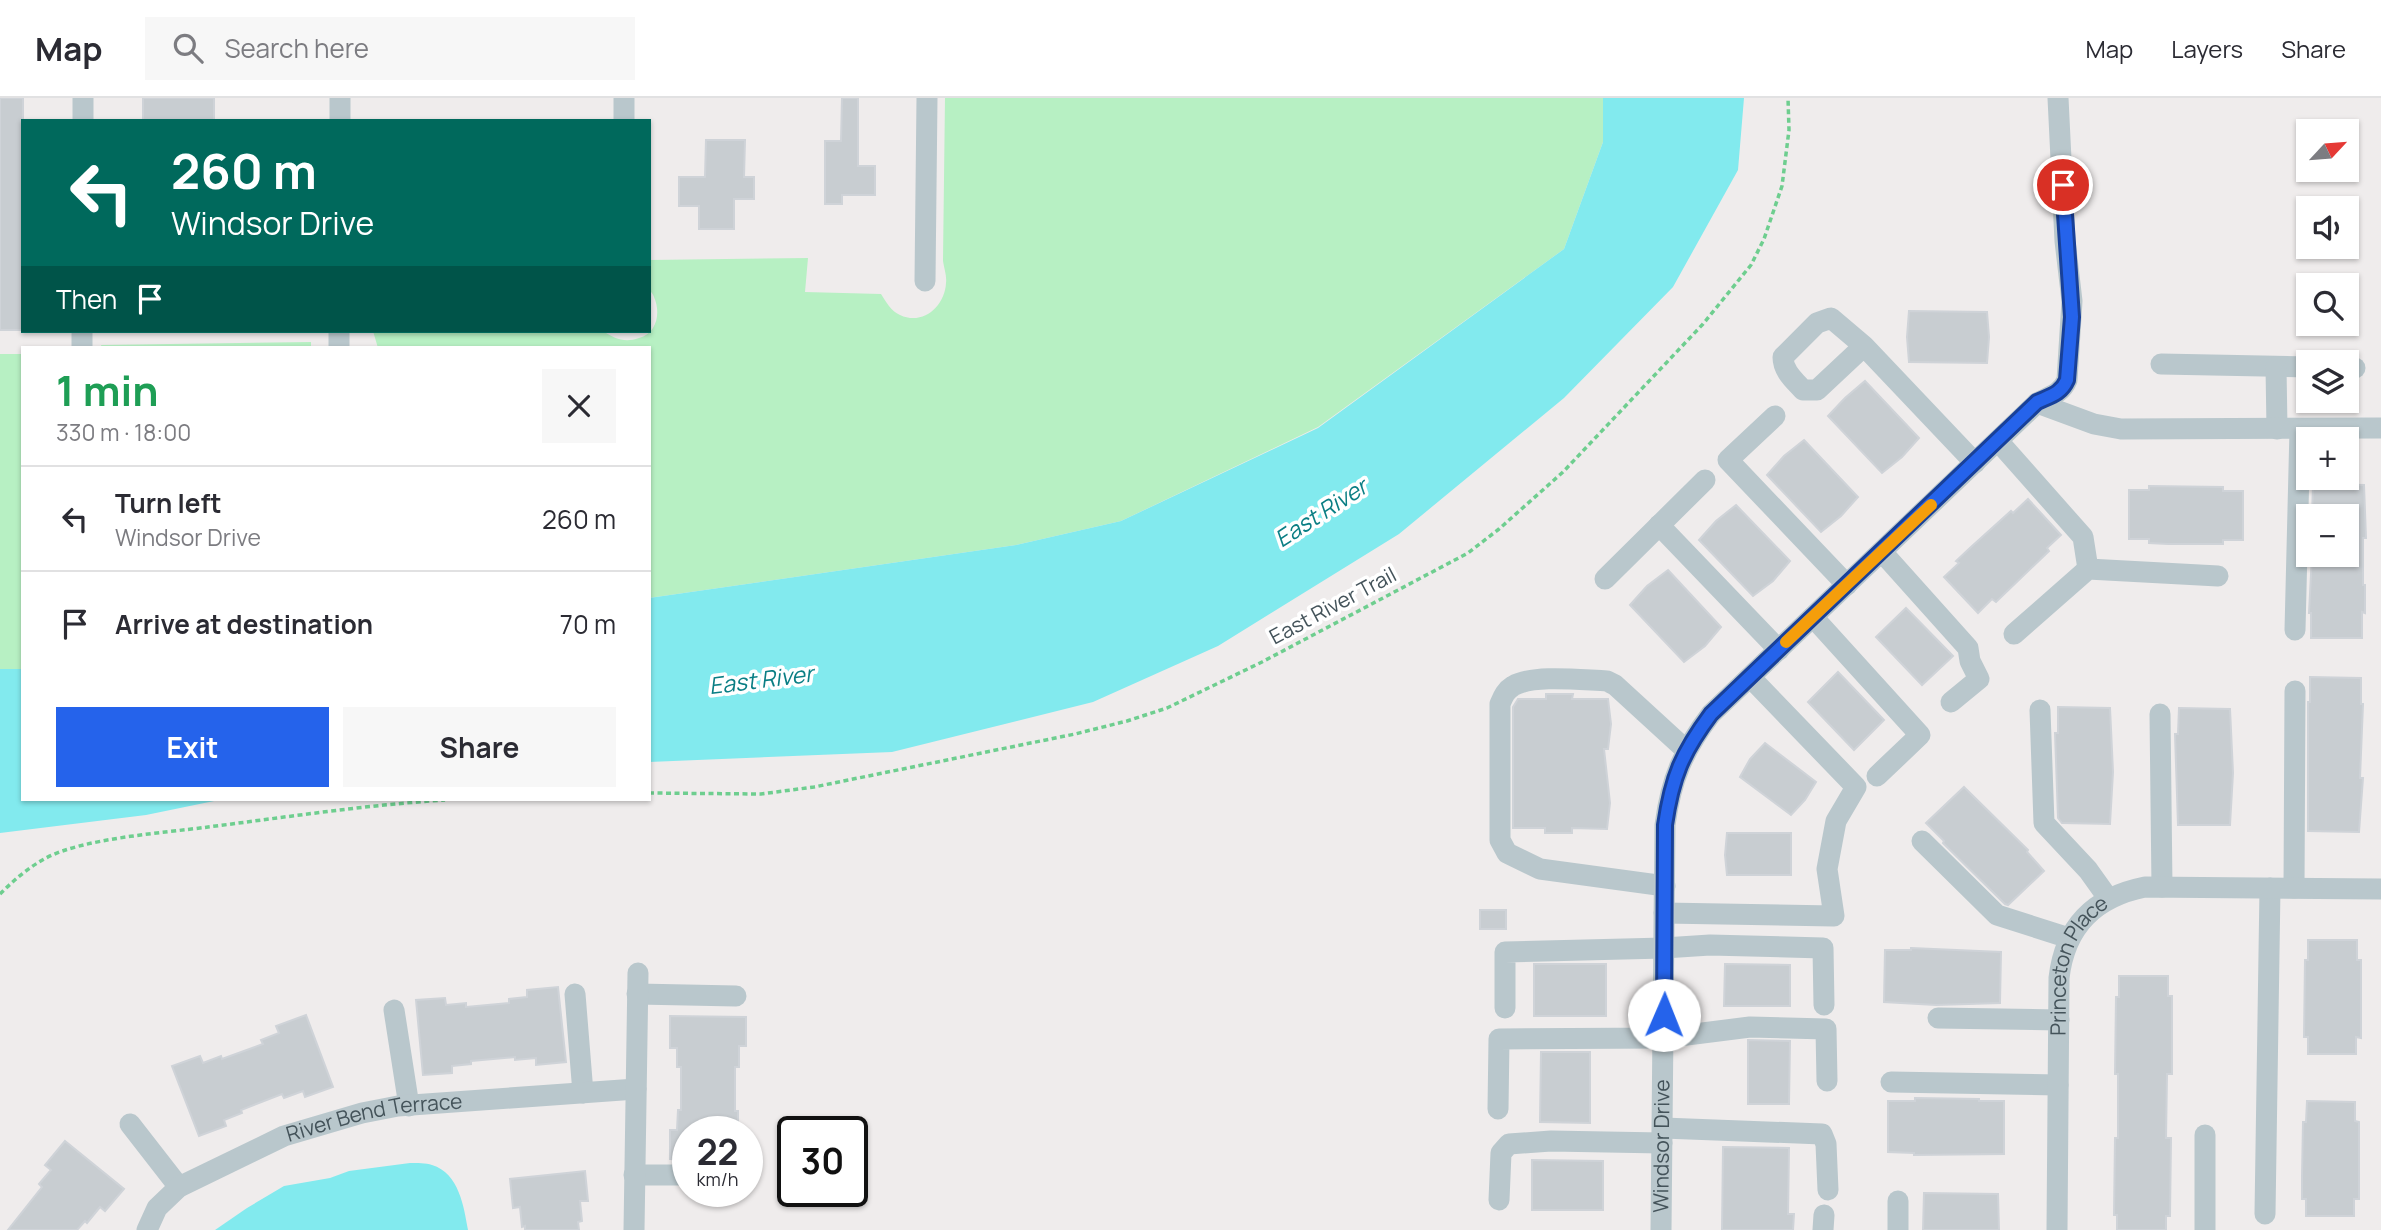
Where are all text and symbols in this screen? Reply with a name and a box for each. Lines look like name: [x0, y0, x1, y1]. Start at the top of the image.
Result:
search box: [145, 17, 635, 80]
text: Map: [35, 26, 103, 71]
icon: search: [169, 29, 207, 67]
text: Search here: [225, 30, 369, 66]
text: Map: [2086, 32, 2133, 65]
text: Layers: [2171, 32, 2243, 65]
text: Share: [2281, 32, 2346, 65]
north arrow: [2296, 119, 2359, 182]
map controls: [2296, 119, 2359, 567]
text: 260 m: [171, 137, 317, 204]
icon: left: [56, 147, 147, 238]
pin: [2033, 155, 2093, 215]
icon: arrive: [2044, 166, 2082, 204]
button: sound: [2296, 196, 2359, 259]
text: Windsor Drive: [171, 201, 374, 245]
button: search: [2296, 273, 2359, 336]
icon: arrive: [131, 280, 169, 318]
text: Then: [56, 281, 117, 317]
button: layers: [2296, 350, 2359, 413]
text: 1 min: [56, 361, 159, 419]
button: close: [542, 369, 616, 443]
text: 330 m · 18:00: [56, 416, 191, 448]
button: +: [2296, 427, 2359, 490]
water label: East River: [1268, 469, 1375, 554]
text: Turn left: [115, 485, 222, 521]
icon: left: [56, 500, 94, 538]
text: 260 m: [542, 501, 616, 537]
button: −: [2296, 504, 2359, 567]
text: Windsor Drive: [115, 521, 261, 553]
street label: East River Trail: [1264, 560, 1401, 650]
icon: arrive: [56, 605, 94, 643]
text: Arrive at destination: [115, 606, 373, 642]
text: 70 m: [560, 606, 616, 642]
water label: East River: [707, 656, 817, 701]
button: Exit: [56, 707, 329, 787]
button: Share: [343, 707, 616, 787]
street label: Princeton Place: [2044, 888, 2113, 1036]
position arrow: [1627, 978, 1701, 1052]
street label: Windsor Drive: [1646, 1079, 1675, 1213]
street label: River Bend Terrace: [283, 1086, 463, 1148]
speed limit sign: 30: [777, 1116, 868, 1207]
text: 22: [697, 1128, 738, 1176]
text: km/h: [697, 1167, 738, 1191]

